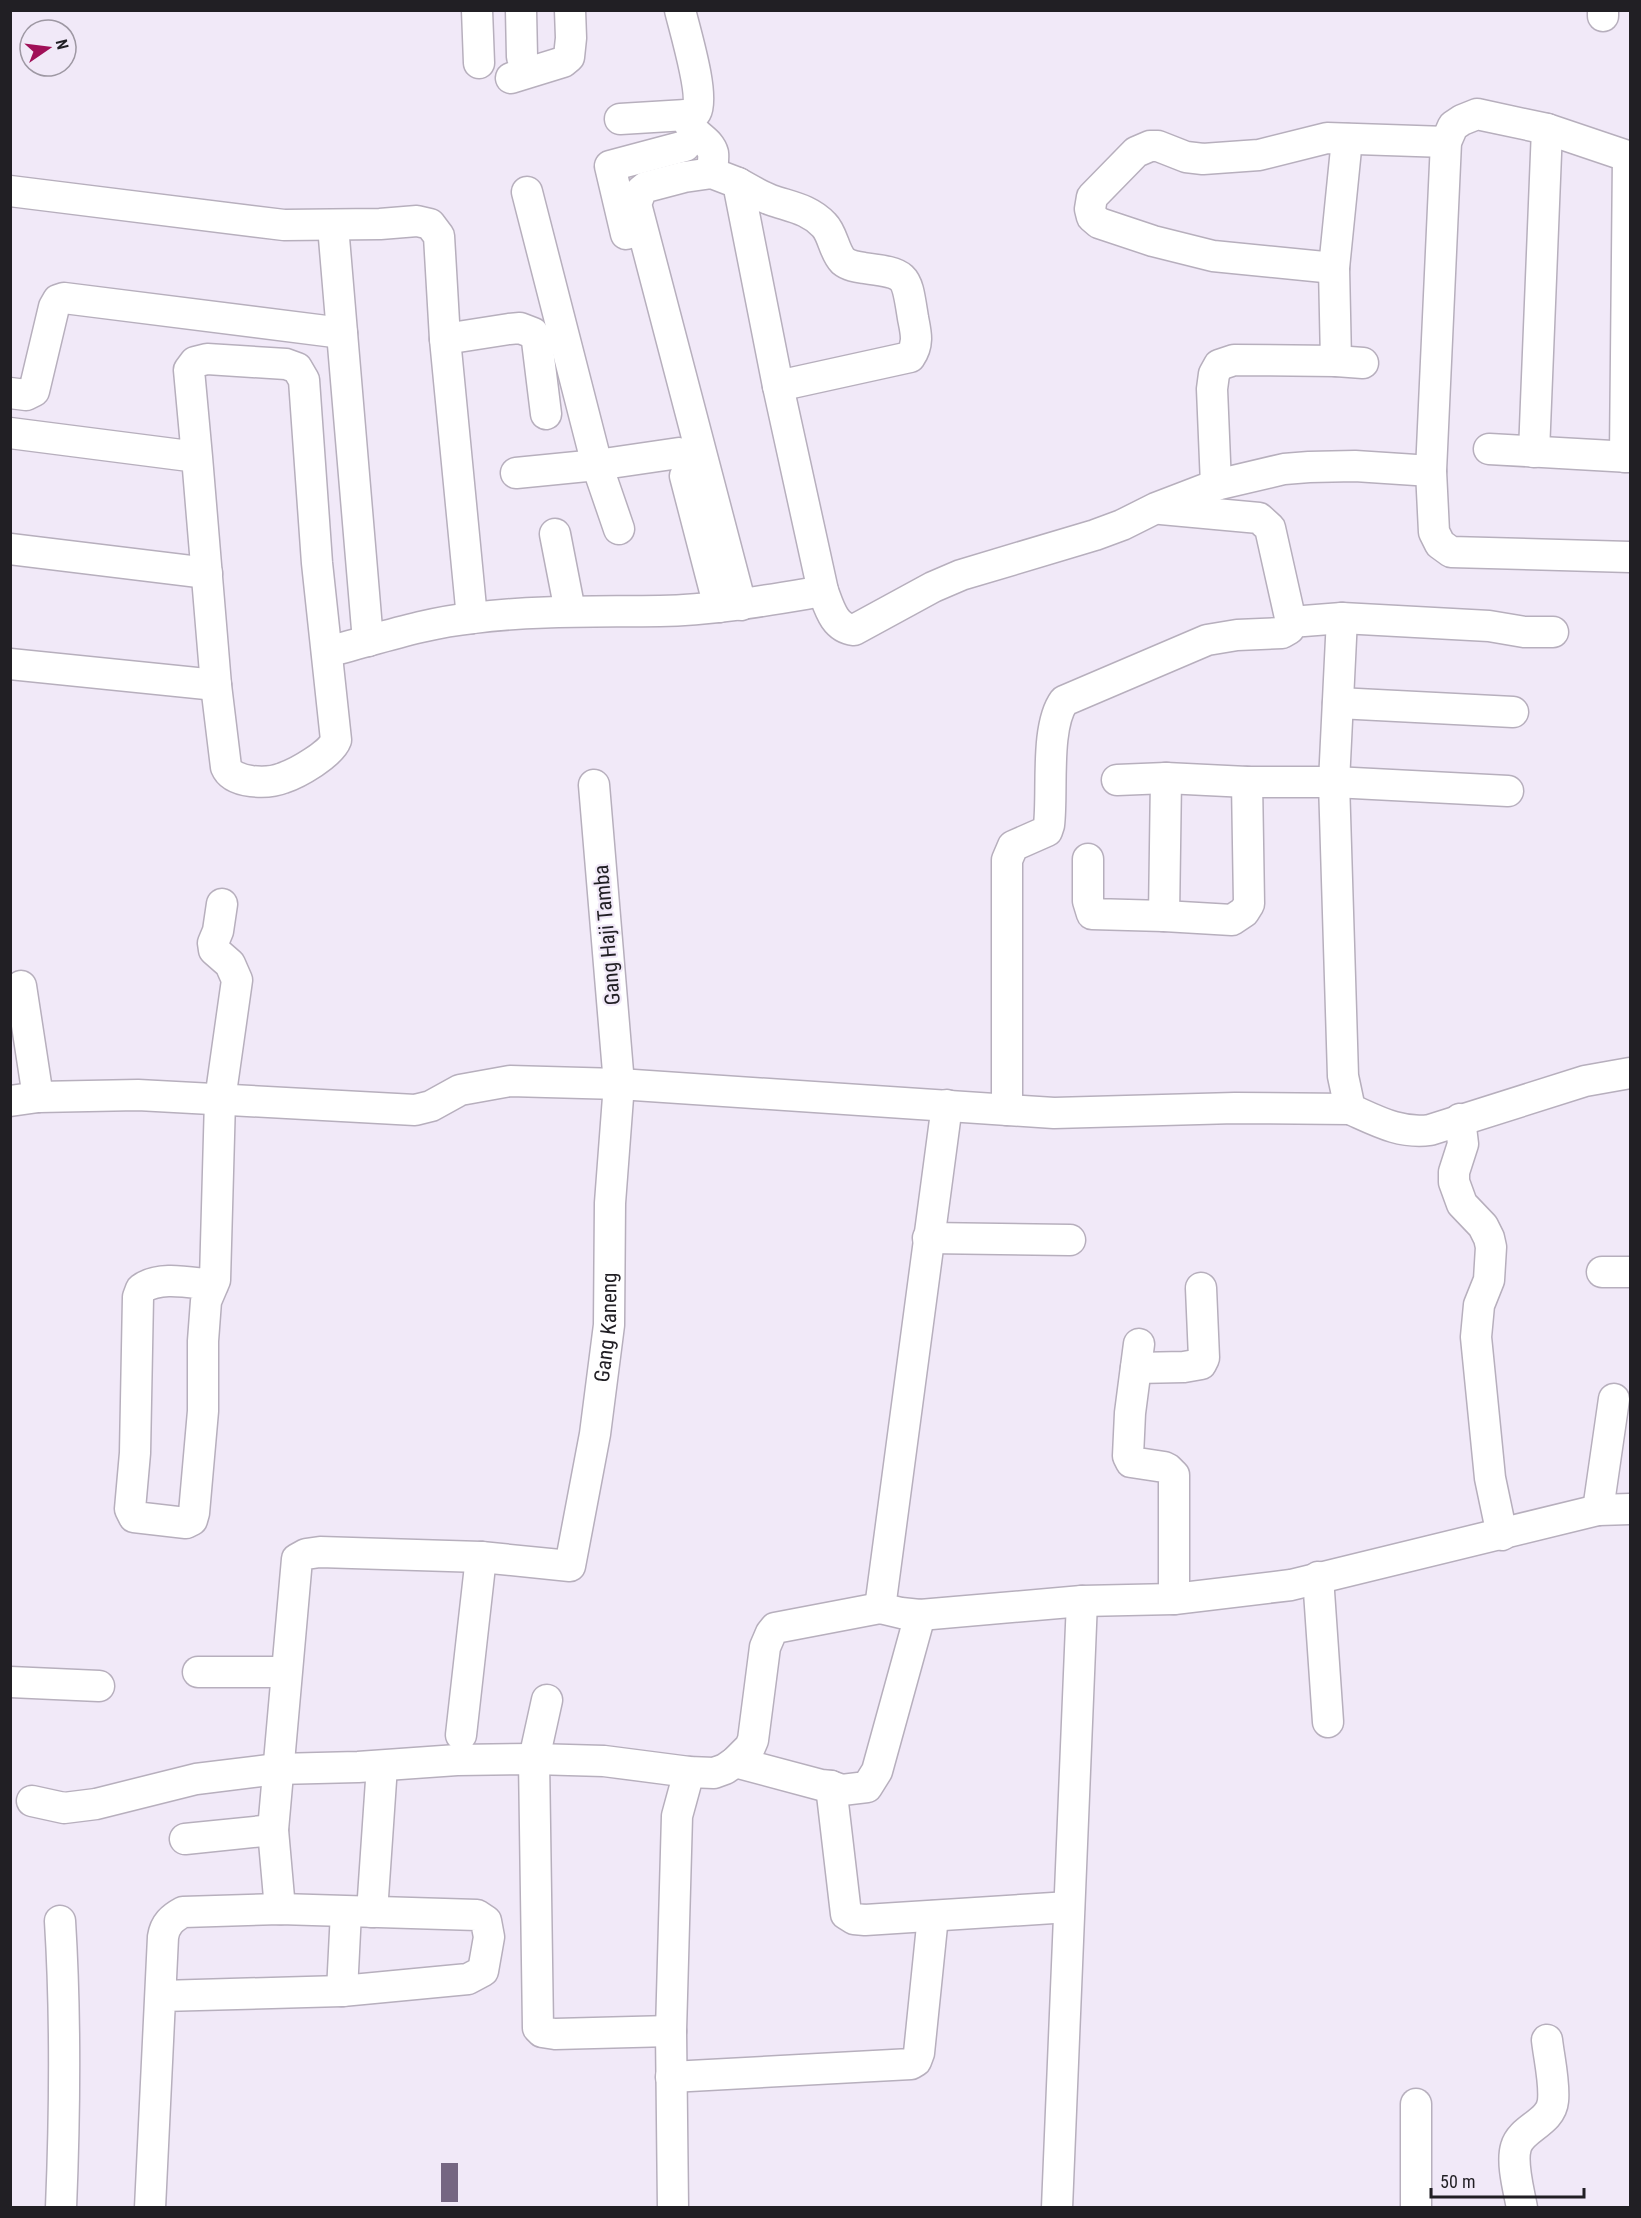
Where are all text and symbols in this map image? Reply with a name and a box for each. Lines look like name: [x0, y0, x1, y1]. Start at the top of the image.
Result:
north arrow: [18, 18, 78, 78]
text: N: [52, 37, 72, 52]
street label: Gang Haji Tamba: [589, 864, 625, 1006]
street label: Gang Kaneng: [590, 1273, 621, 1384]
scale bar: [1431, 2161, 1584, 2199]
text: 50 m: [1440, 2171, 1475, 2192]

